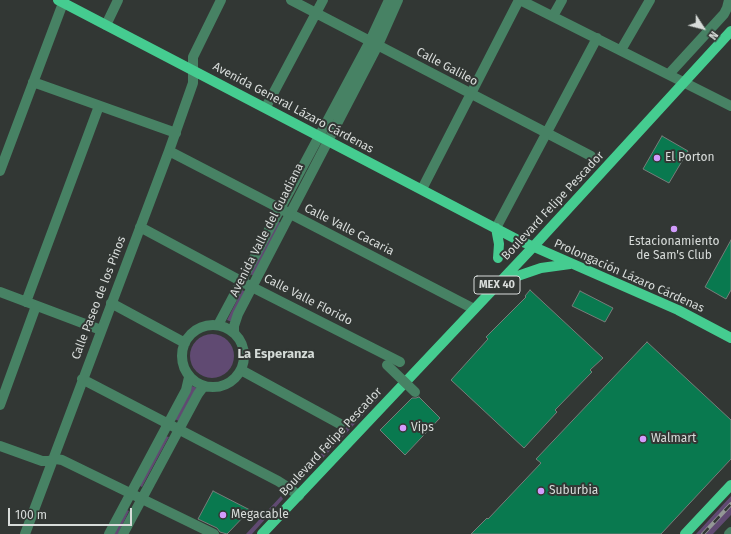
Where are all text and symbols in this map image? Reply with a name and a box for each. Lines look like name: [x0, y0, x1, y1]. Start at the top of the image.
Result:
north arrow: [683, 8, 723, 48]
text: N: [706, 29, 721, 42]
street label: Calle Galileo: [414, 45, 480, 89]
street label: Avenida General Lázaro Cárdenas: [210, 59, 376, 157]
street label: Boulevard Felipe Pescador: [499, 149, 607, 263]
place label: El Porton: [665, 151, 714, 165]
marker: El Porton: [652, 153, 662, 163]
street label: Avenida Valle del Guadiana: [227, 161, 307, 299]
street label: Calle Valle Cacaria: [302, 201, 396, 259]
marker: Estacionamiento de Sam's Club: [669, 224, 679, 234]
street label: Calle Paseo de los Pinos: [69, 234, 129, 362]
place label: Estacionamiento de Sam's Club: [629, 235, 719, 263]
street label: Prolongación Lázaro Cárdenas: [552, 236, 706, 316]
street label: Calle Valle Florido: [261, 271, 355, 329]
road number: MEX 40: [474, 276, 520, 294]
district label: La Esperanza: [237, 346, 315, 362]
street label: Boulevard Felipe Pescador: [277, 385, 385, 499]
place label: Vips: [411, 421, 434, 435]
marker: Vips: [398, 423, 408, 433]
place label: Walmart: [651, 432, 696, 446]
marker: Walmart: [638, 434, 648, 444]
place label: Suburbia: [549, 484, 598, 498]
marker: Suburbia: [536, 486, 546, 496]
scale bar: [10, 500, 134, 526]
text: 100 m: [15, 508, 47, 522]
place label: Megacable: [231, 508, 289, 522]
marker: Megacable: [218, 510, 228, 520]

